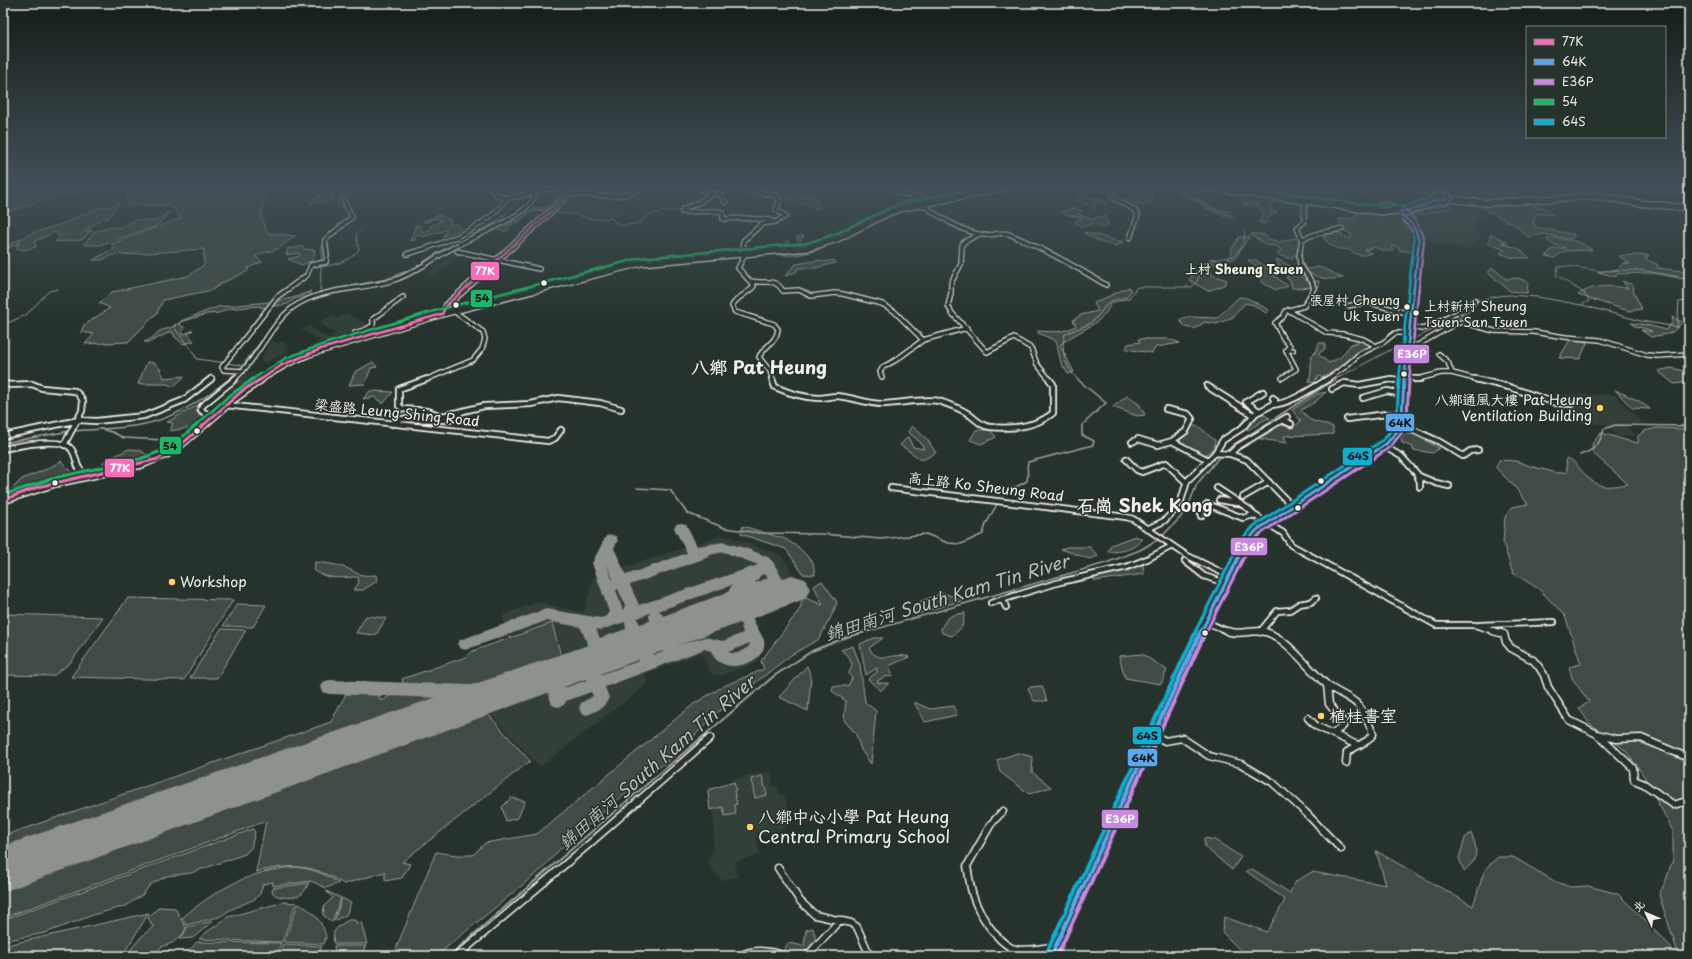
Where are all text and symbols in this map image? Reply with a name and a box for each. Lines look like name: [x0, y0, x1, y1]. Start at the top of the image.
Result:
legend: [1526, 26, 1666, 138]
text: 77K: [1562, 32, 1583, 50]
text: 64K: [1562, 52, 1587, 70]
text: E36P: [1562, 72, 1594, 90]
text: 54: [1562, 92, 1578, 110]
text: 64S: [1562, 112, 1586, 130]
district label: 上村 Sheung Tsuen: [1185, 259, 1303, 278]
line badge: 77K: [470, 261, 500, 281]
text: 77K: [475, 262, 495, 279]
unlabelled marker: [539, 278, 549, 288]
line badge: 54: [470, 289, 493, 308]
text: 54: [475, 289, 490, 306]
place label: 張屋村 Cheung Uk Tsuen: [1309, 290, 1400, 325]
place label: 上村新村 Sheung Tsuen San Tsuen: [1424, 296, 1528, 331]
unlabelled marker: [451, 300, 461, 310]
marker: 張屋村 Cheung Uk Tsuen: [1402, 302, 1412, 312]
marker: 上村新村 Sheung Tsuen San Tsuen: [1411, 308, 1421, 318]
line badge: E36P: [1393, 344, 1430, 364]
text: E36P: [1397, 345, 1427, 362]
district label: 八鄉 Pat Heung: [691, 353, 827, 380]
unlabelled marker: [1399, 369, 1409, 379]
place label: 八鄉通風大樓 Pat Heung Ventilation Building: [1434, 389, 1592, 426]
street label: 梁盛路 Leung Shing Road: [314, 393, 481, 432]
marker: 八鄉通風大樓 Pat Heung Ventilation Building: [1595, 403, 1605, 413]
line badge: 64K: [1385, 413, 1415, 432]
text: 64K: [1388, 414, 1412, 431]
unlabelled marker: [192, 426, 202, 436]
line badge: 54: [159, 436, 182, 455]
text: 54: [163, 437, 178, 454]
line badge: 64S: [1342, 447, 1373, 466]
text: 64S: [1347, 447, 1369, 464]
line badge: 77K: [104, 458, 135, 478]
text: 77K: [110, 459, 130, 476]
street label: 高上路 Ko Sheung Road: [907, 467, 1065, 506]
unlabelled marker: [1316, 476, 1326, 486]
unlabelled marker: [50, 478, 60, 488]
district label: 石崗 Shek Kong: [1077, 491, 1213, 518]
unlabelled marker: [1293, 503, 1303, 513]
line badge: E36P: [1230, 537, 1268, 556]
text: E36P: [1234, 538, 1264, 555]
water label: 錦田南河 South Kam Tin River: [821, 546, 1075, 647]
place label: Workshop: [180, 571, 247, 592]
marker: Workshop: [167, 577, 177, 587]
unlabelled marker: [1200, 628, 1210, 638]
water label: 錦田南河 South Kam Tin River: [551, 667, 763, 855]
place label: 植桂書室: [1329, 702, 1397, 728]
marker: 植桂書室: [1316, 711, 1326, 721]
line badge: 64S: [1132, 726, 1162, 745]
text: 64S: [1136, 727, 1158, 744]
line badge: 64K: [1127, 748, 1158, 767]
text: 64K: [1131, 749, 1155, 766]
place label: 八鄉中心小學 Pat Heung Central Primary School: [758, 803, 950, 849]
line badge: E36P: [1101, 809, 1139, 829]
text: E36P: [1105, 810, 1135, 827]
marker: 八鄉中心小學 Pat Heung Central Primary School: [745, 822, 755, 832]
north arrow: [1626, 893, 1666, 933]
text: 北: [1629, 896, 1648, 916]

